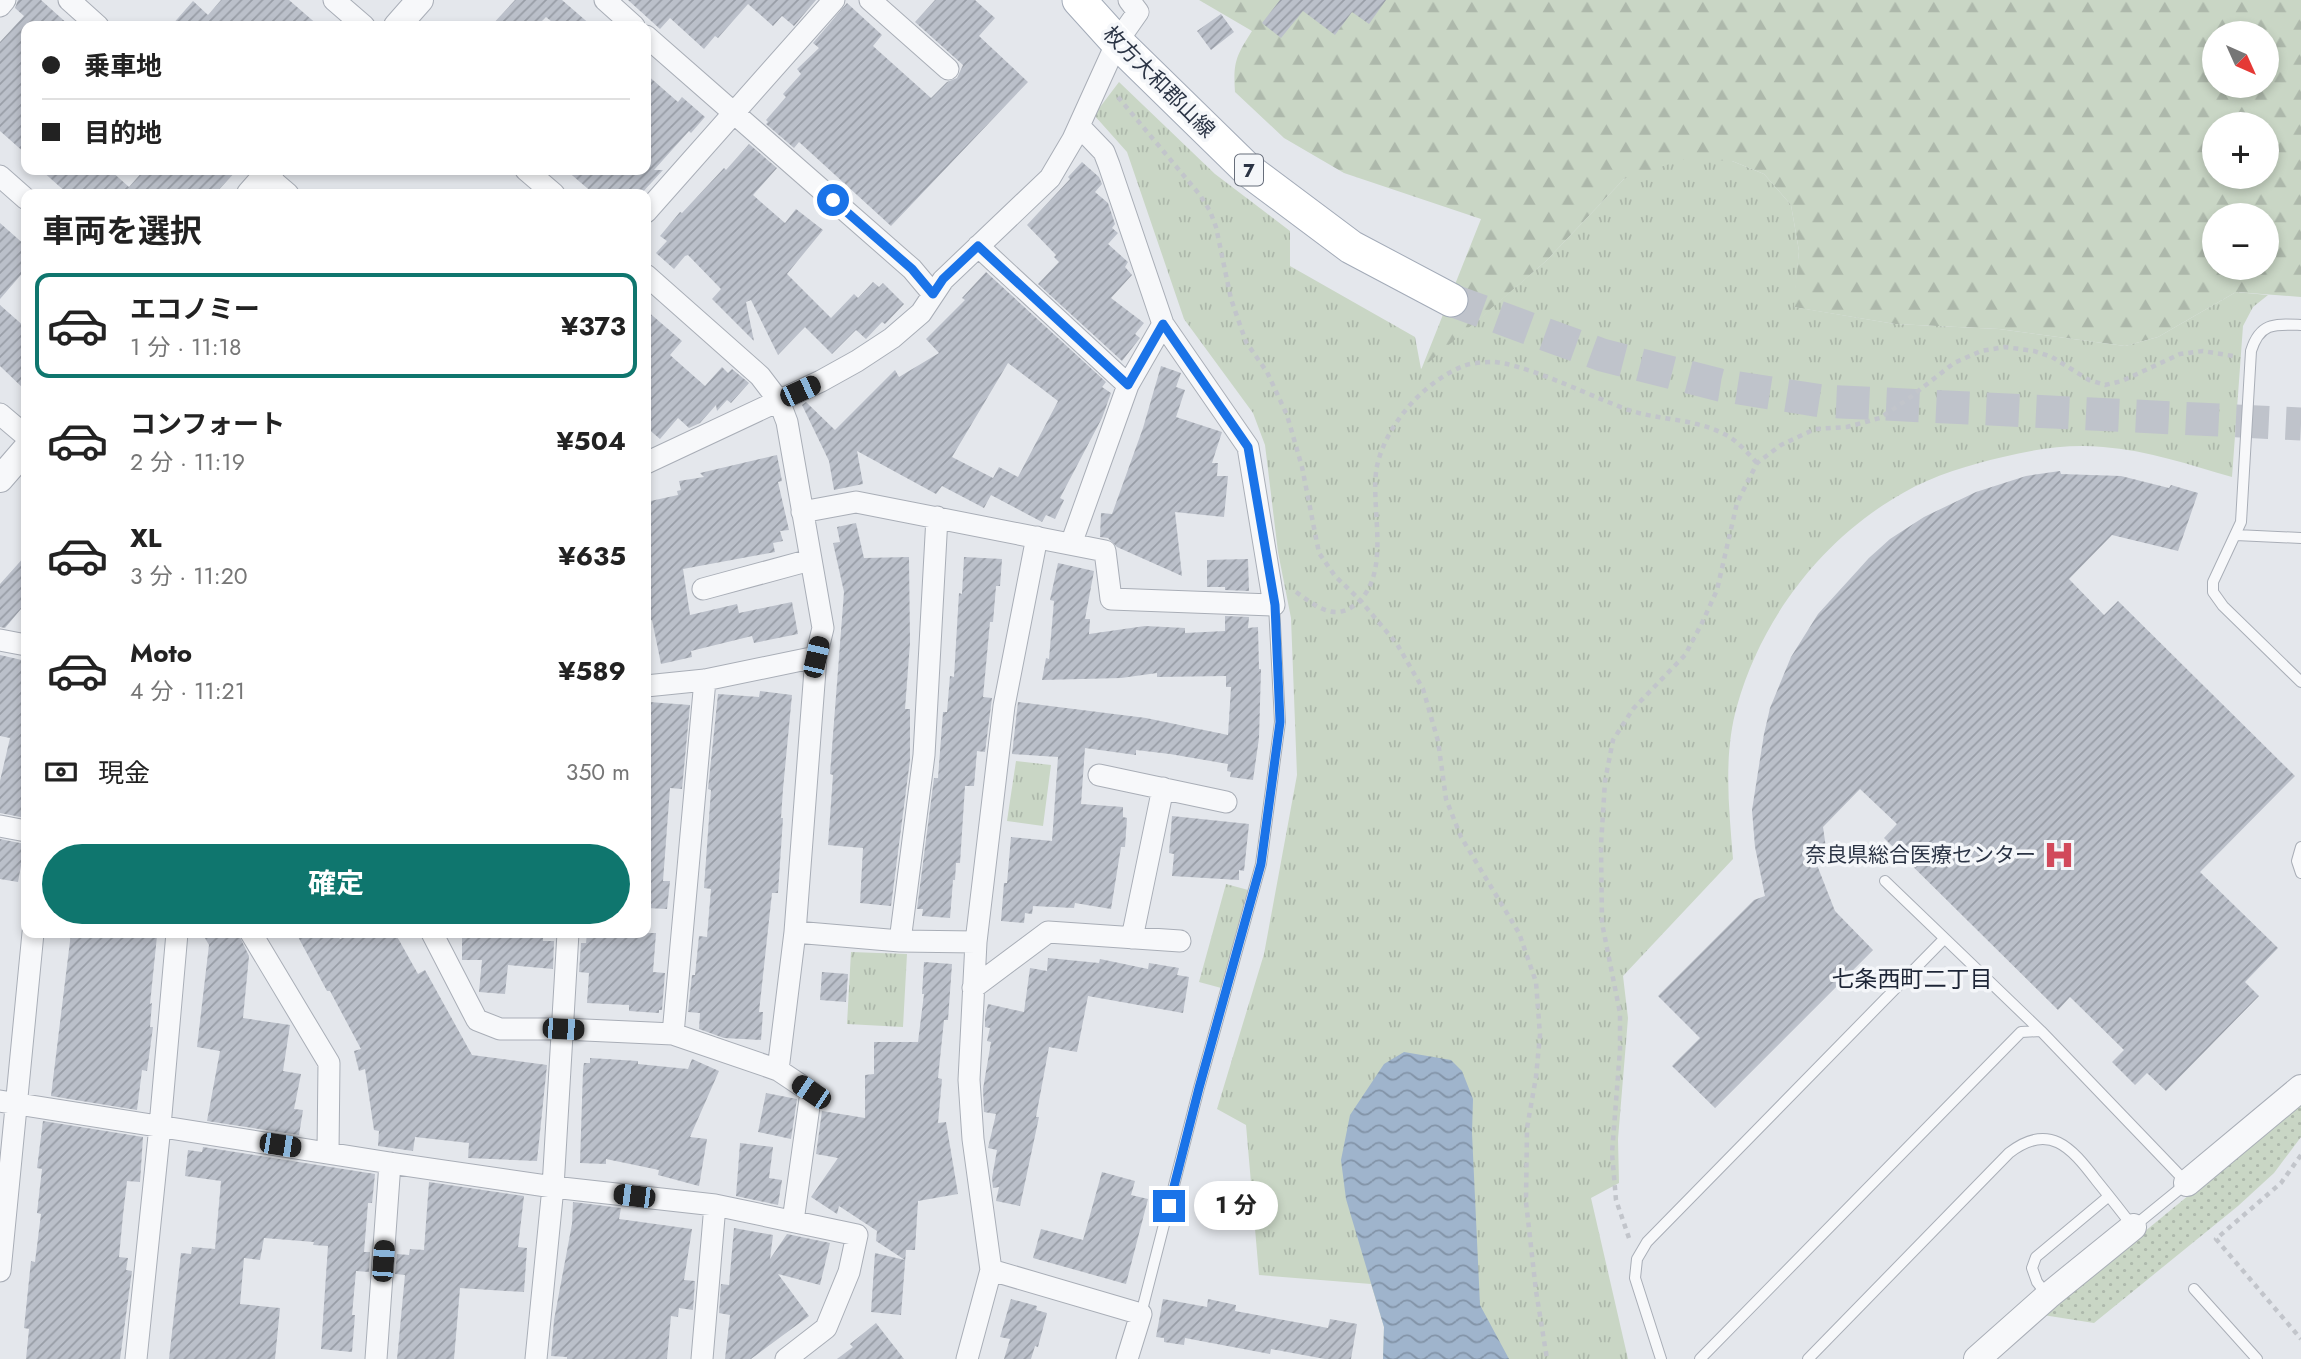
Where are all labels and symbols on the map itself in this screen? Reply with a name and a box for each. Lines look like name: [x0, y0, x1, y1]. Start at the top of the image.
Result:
street label: 枚方大和郡山線: [1096, 19, 1222, 145]
north arrow: [2202, 21, 2278, 98]
road number: 7: [1235, 154, 1263, 186]
route start: [817, 184, 849, 216]
car: [777, 373, 824, 409]
car: [802, 634, 831, 680]
hospital icon: 奈良県総合医療センター: [2042, 838, 2076, 872]
place label: 奈良県総合医療センター: [1805, 840, 2036, 870]
district label: 七条西町二丁目: [1832, 962, 1993, 996]
car: [542, 1017, 585, 1041]
car: [788, 1072, 835, 1112]
car: [258, 1131, 303, 1159]
callout: 1 分: [1194, 1182, 1278, 1230]
car: [612, 1183, 657, 1209]
route end: [1153, 1190, 1185, 1222]
car: [372, 1239, 395, 1283]

